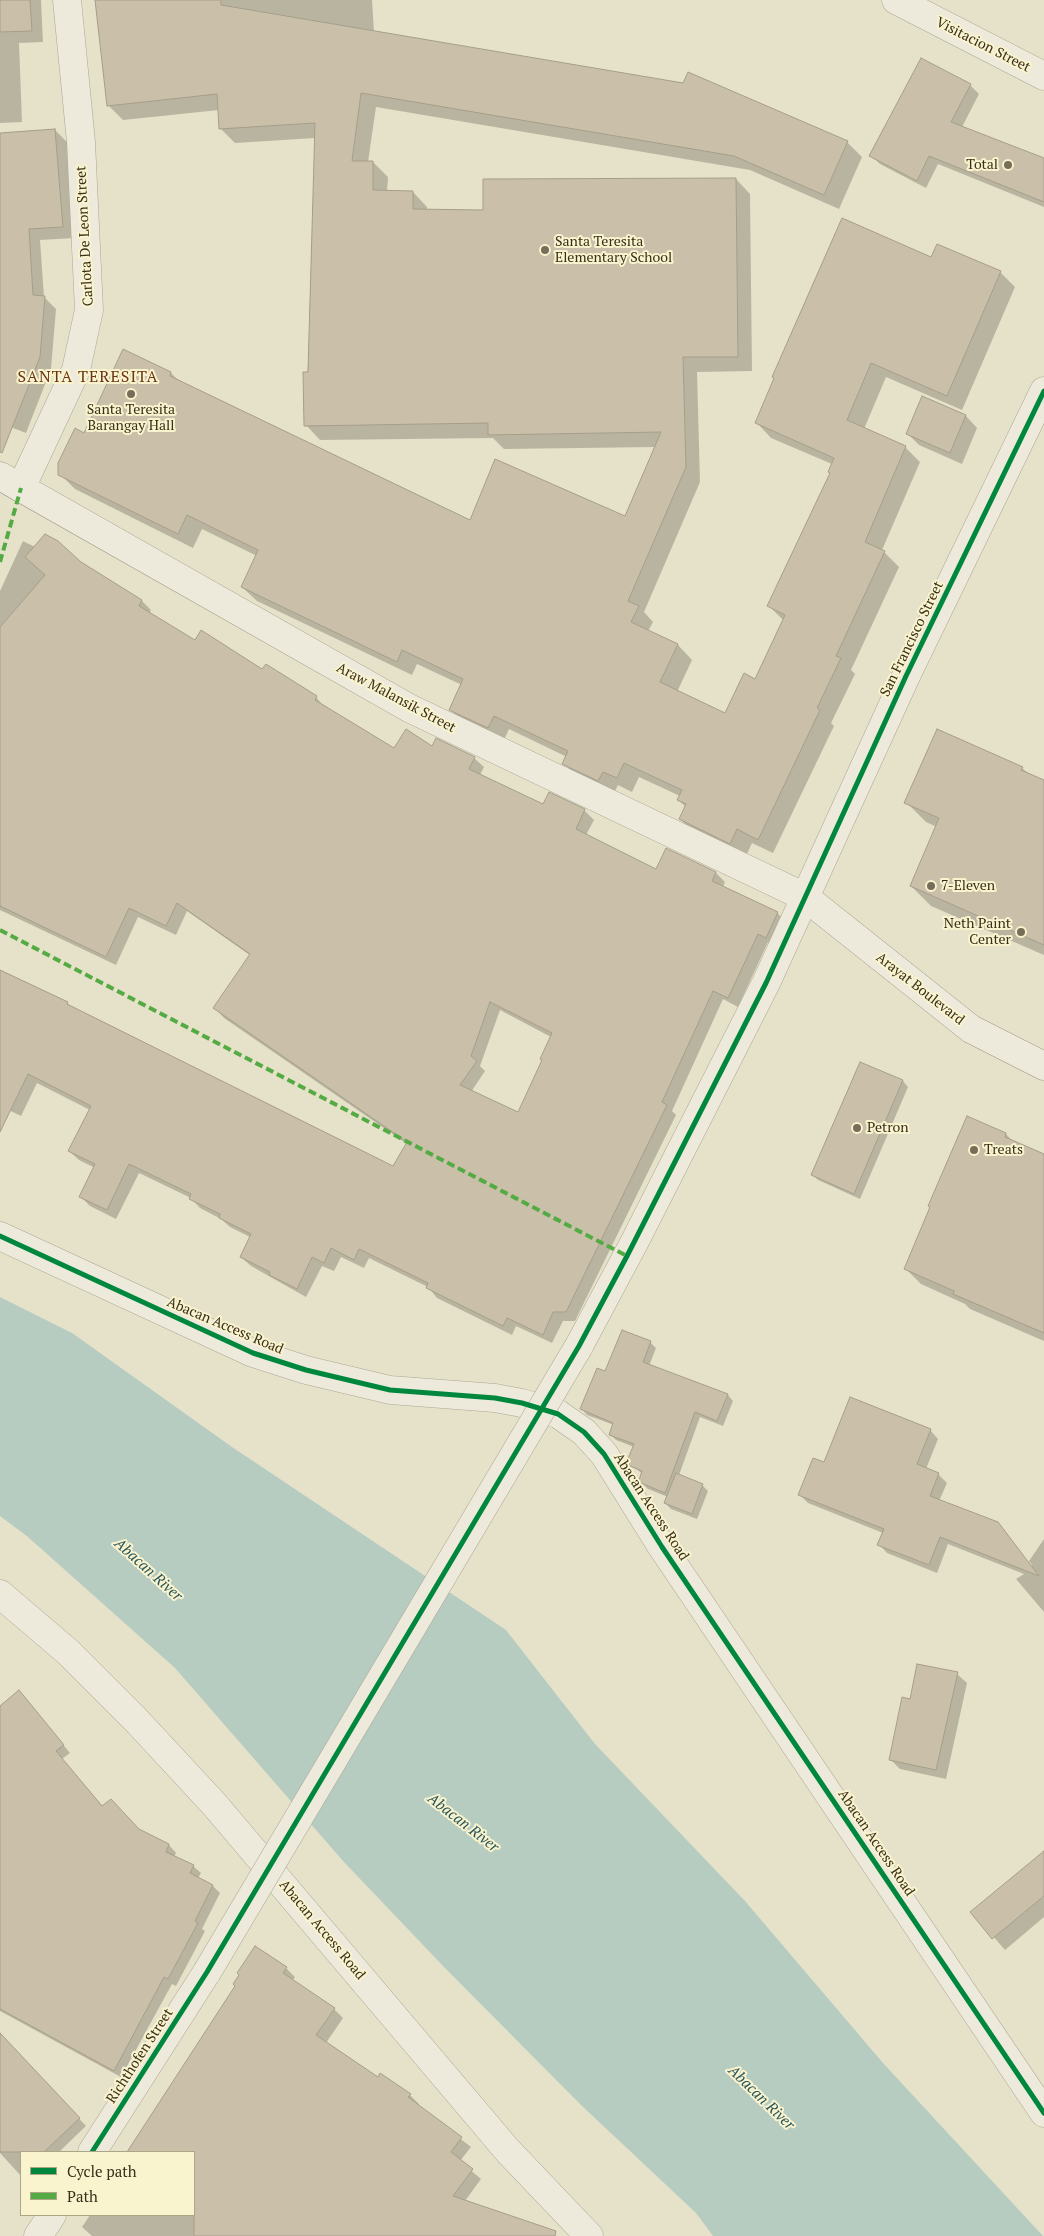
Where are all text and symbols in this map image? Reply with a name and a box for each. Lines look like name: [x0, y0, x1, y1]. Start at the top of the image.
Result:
street label: Visitacion Street: [933, 14, 1033, 76]
place label: Total: [966, 157, 998, 173]
marker: Total: [1002, 159, 1014, 171]
street label: Carlota De Leon Street: [73, 165, 97, 307]
place label: Santa Teresita Elementary School: [555, 234, 672, 266]
marker: Santa Teresita Elementary School: [539, 244, 551, 256]
district label: SANTA TERESITA: [16, 367, 160, 387]
marker: Santa Teresita Barangay Hall: [125, 388, 137, 400]
place label: Santa Teresita Barangay Hall: [87, 402, 175, 434]
street label: San Francisco Street: [877, 579, 947, 699]
street label: Araw Malansik Street: [333, 659, 459, 737]
place label: 7-Eleven: [941, 878, 995, 894]
marker: 7-Eleven: [925, 880, 937, 892]
place label: Neth Paint Center: [944, 916, 1011, 949]
marker: Neth Paint Center: [1015, 926, 1027, 938]
street label: Arayat Boulevard: [872, 949, 968, 1029]
place label: Petron: [867, 1120, 909, 1136]
marker: Petron: [851, 1122, 863, 1134]
place label: Treats: [984, 1142, 1023, 1158]
marker: Treats: [968, 1144, 980, 1156]
street label: Abacan Access Road: [164, 1294, 286, 1358]
street label: Abacan Access Road: [610, 1450, 692, 1564]
water label: Abacan River: [110, 1535, 186, 1605]
street label: Abacan Access Road: [834, 1786, 918, 1900]
water label: Abacan River: [424, 1790, 502, 1856]
street label: Abacan Access Road: [275, 1877, 369, 1983]
street label: Richthofen Street: [103, 2005, 177, 2107]
water label: Abacan River: [724, 2062, 798, 2134]
legend: [20, 2151, 195, 2216]
text: Cycle path: [67, 2161, 137, 2181]
text: Path: [67, 2186, 98, 2206]

